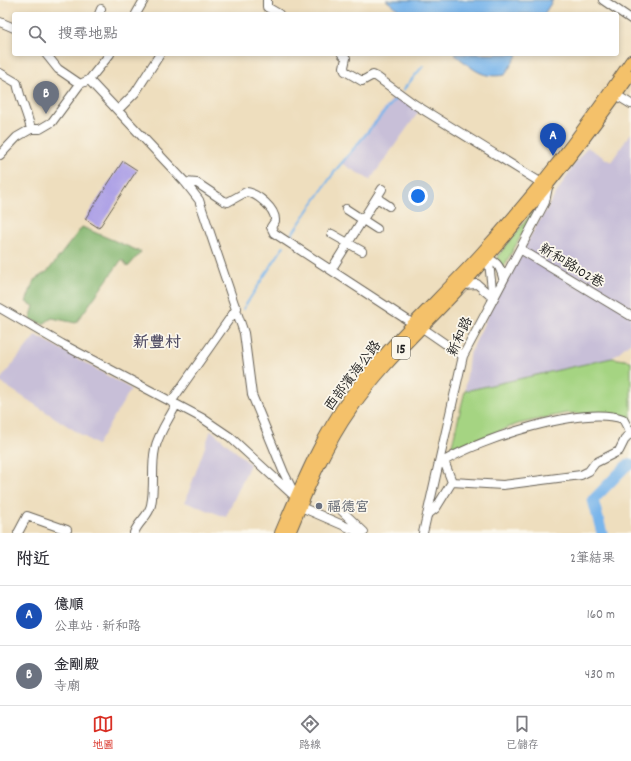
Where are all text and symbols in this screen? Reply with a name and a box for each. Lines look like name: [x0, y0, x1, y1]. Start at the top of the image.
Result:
search box: [12, 12, 619, 56]
icon: search: [26, 23, 48, 45]
text: 搜尋地點: [58, 24, 118, 46]
pin: B: [33, 81, 59, 114]
pin: A: [540, 123, 566, 156]
your location: [408, 186, 428, 206]
street label: 新和路102巷: [535, 239, 608, 295]
street label: 新和路: [443, 314, 479, 360]
district label: 新豐村: [133, 332, 181, 355]
street label: 西部濱海公路: [320, 337, 387, 416]
road number: 15: [392, 337, 410, 359]
place label: 福德宮: [327, 498, 369, 518]
marker: 福德宮: [314, 501, 324, 511]
text: 附近: [16, 549, 50, 573]
text: 2筆結果: [570, 550, 615, 569]
text: 億順: [54, 595, 84, 617]
text: A: [25, 606, 33, 625]
text: 160 m: [587, 606, 615, 625]
text: 公車站 · 新和路: [54, 618, 141, 637]
text: 金剛殿: [54, 655, 99, 677]
text: B: [26, 666, 32, 685]
text: 430 m: [585, 666, 615, 685]
text: 寺廟: [54, 678, 80, 697]
tab: 地圖: [92, 713, 114, 754]
tab: 路線: [299, 713, 321, 754]
tab: 已儲存: [506, 713, 539, 754]

